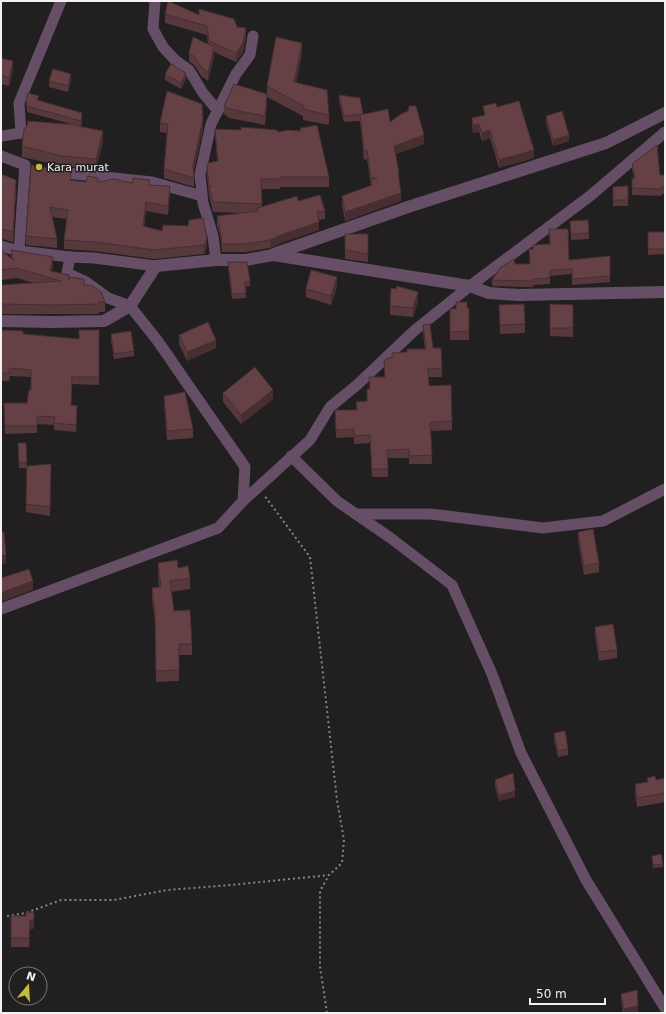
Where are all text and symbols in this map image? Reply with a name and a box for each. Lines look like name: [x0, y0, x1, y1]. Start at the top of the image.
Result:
place label: Kara murat: [47, 161, 109, 174]
marker: Kara murat: [34, 162, 44, 172]
north arrow: [8, 966, 48, 1006]
text: N: [25, 969, 37, 985]
scale bar: [530, 980, 605, 1006]
text: 50 m: [536, 987, 567, 1001]

